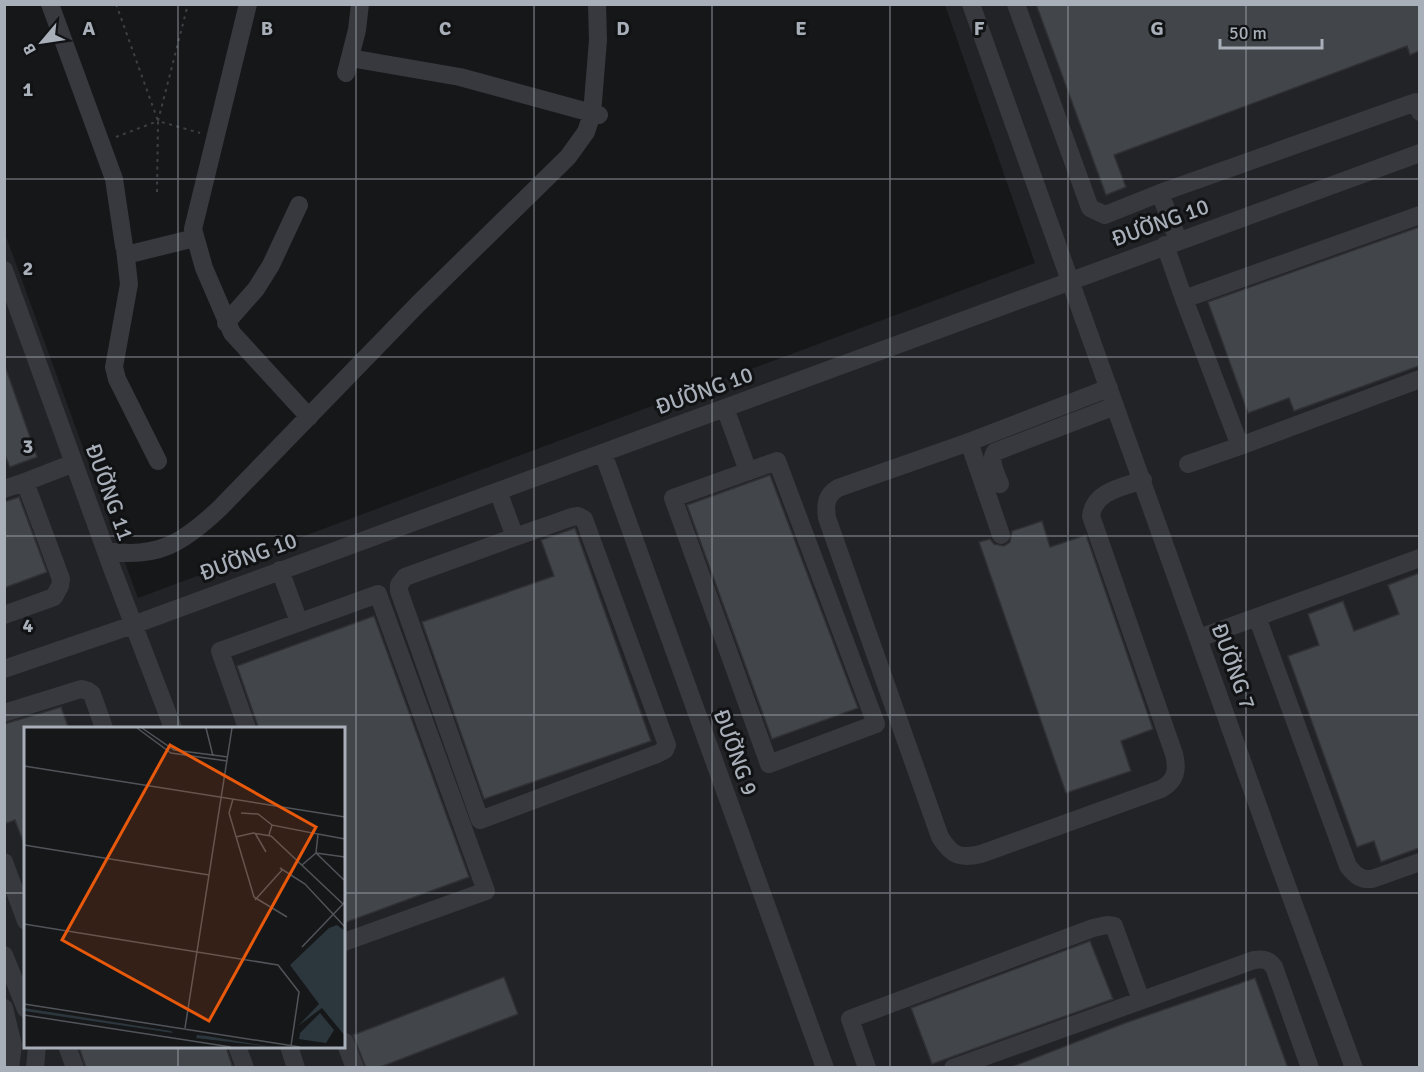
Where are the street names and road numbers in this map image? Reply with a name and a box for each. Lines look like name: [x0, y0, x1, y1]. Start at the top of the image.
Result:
street label: ĐƯỜNG 10: [1108, 192, 1212, 253]
street label: ĐƯỜNG 10: [652, 360, 756, 421]
street label: ĐƯỜNG 11: [79, 440, 140, 544]
street label: ĐƯỜNG 10: [196, 526, 300, 587]
street label: ĐƯỜNG 7: [1206, 619, 1262, 713]
street label: ĐƯỜNG 9: [708, 705, 764, 799]

